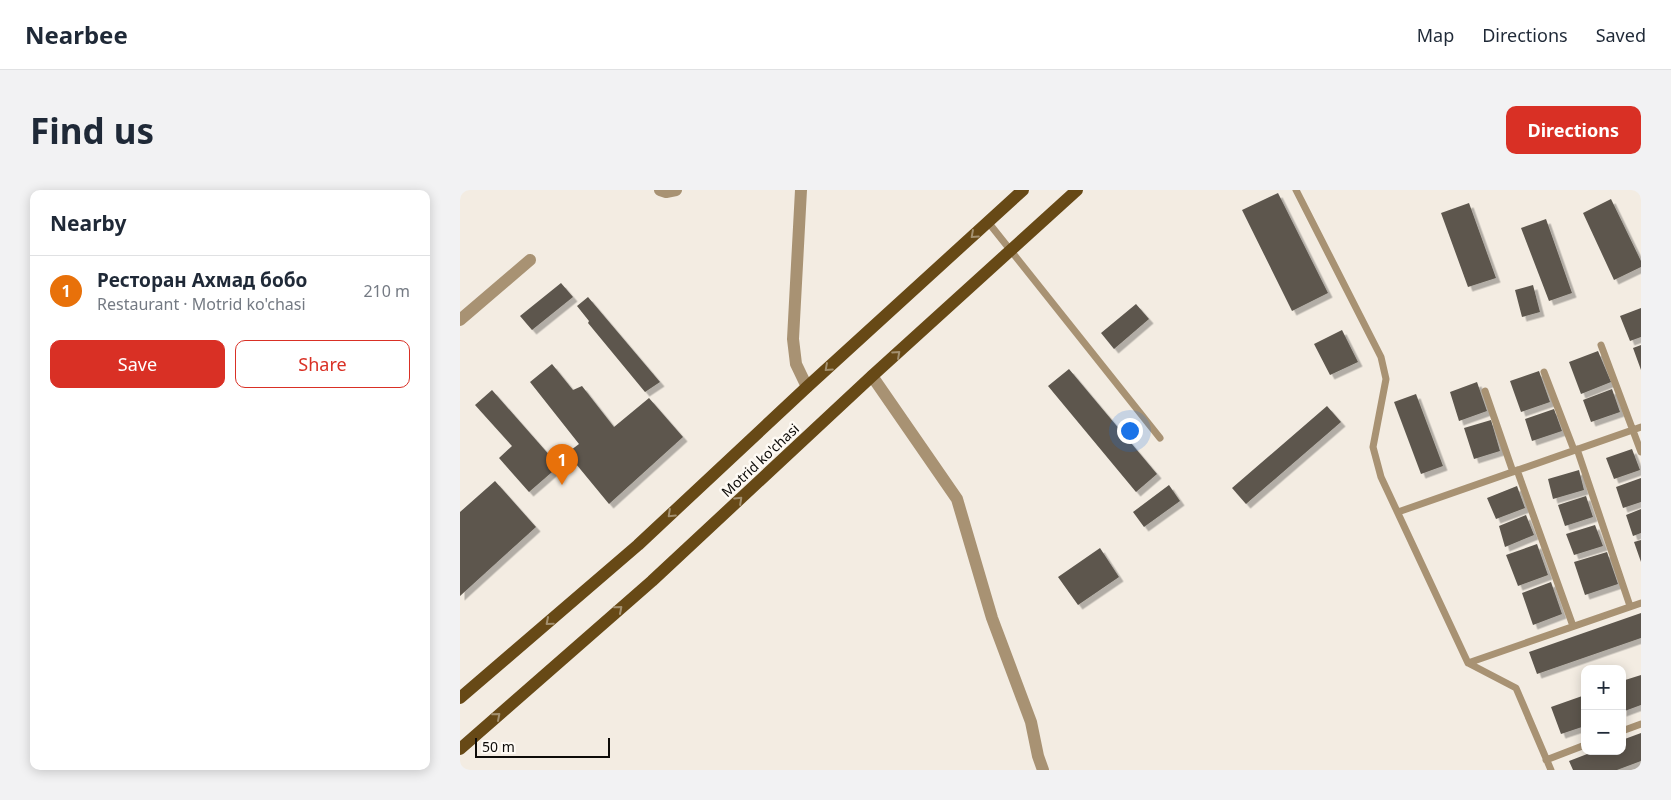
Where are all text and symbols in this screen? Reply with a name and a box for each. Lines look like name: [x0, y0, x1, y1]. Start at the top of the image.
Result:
text: Nearbee: [25, 18, 128, 51]
text: Map: [1417, 23, 1454, 47]
text: Directions: [1482, 23, 1568, 47]
text: Saved: [1596, 23, 1646, 47]
button: Directions: [1506, 106, 1641, 154]
text: Find us: [30, 107, 154, 154]
text: Nearby: [50, 209, 126, 237]
one-way arrow: [970, 229, 979, 238]
text: Ресторан Ахмад бобо: [97, 267, 307, 293]
text: 1: [61, 280, 71, 302]
text: 210 m: [363, 280, 410, 302]
text: Restaurant · Motrid ko'chasi: [97, 293, 306, 315]
button: Save: [50, 340, 225, 388]
button: Share: [235, 340, 410, 388]
one-way arrow: [891, 351, 900, 360]
one-way arrow: [824, 362, 833, 371]
your location: [1117, 418, 1143, 444]
street label: Motrid ko'chasi: [717, 419, 803, 501]
pin: 1: [546, 444, 578, 485]
one-way arrow: [733, 497, 742, 506]
one-way arrow: [667, 508, 676, 517]
one-way arrow: [613, 607, 622, 615]
one-way arrow: [545, 616, 554, 625]
map controls: [1581, 665, 1626, 755]
button: +: [1581, 665, 1626, 710]
button: −: [1581, 710, 1626, 755]
one-way arrow: [491, 713, 500, 722]
scale bar: [475, 735, 610, 758]
text: 50 m: [482, 737, 515, 756]

